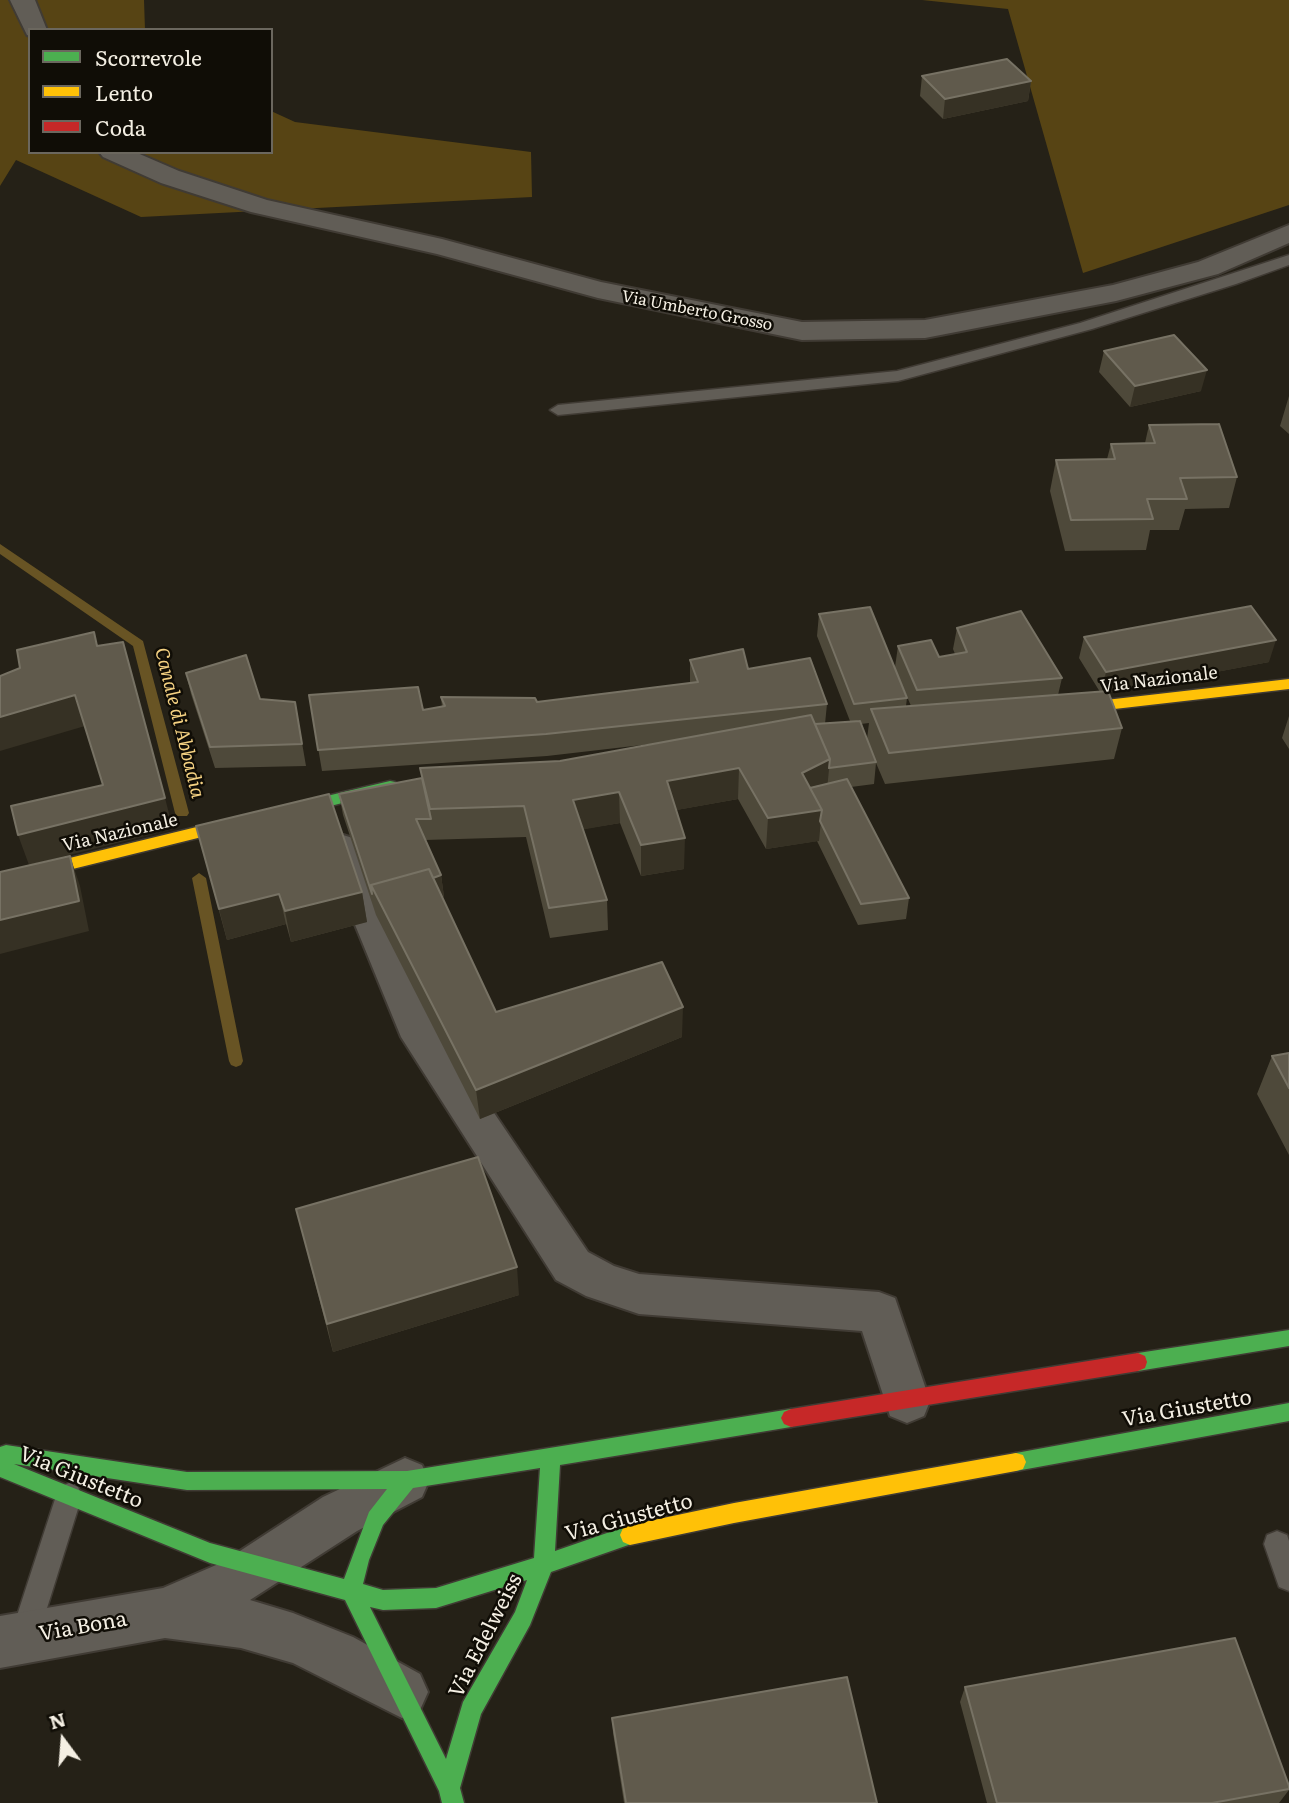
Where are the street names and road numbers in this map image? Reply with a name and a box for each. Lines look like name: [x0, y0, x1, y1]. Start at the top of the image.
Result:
street label: Via Umberto Grosso: [620, 287, 774, 335]
street label: Via Nazionale: [1099, 662, 1219, 698]
street label: Via Nazionale: [60, 809, 180, 857]
street label: Via Giustetto: [1120, 1385, 1254, 1433]
street label: Via Giustetto: [15, 1442, 147, 1514]
street label: Via Giustetto: [562, 1489, 696, 1547]
street label: Via Edelweiss: [444, 1570, 528, 1702]
street label: Via Bona: [37, 1607, 129, 1647]

